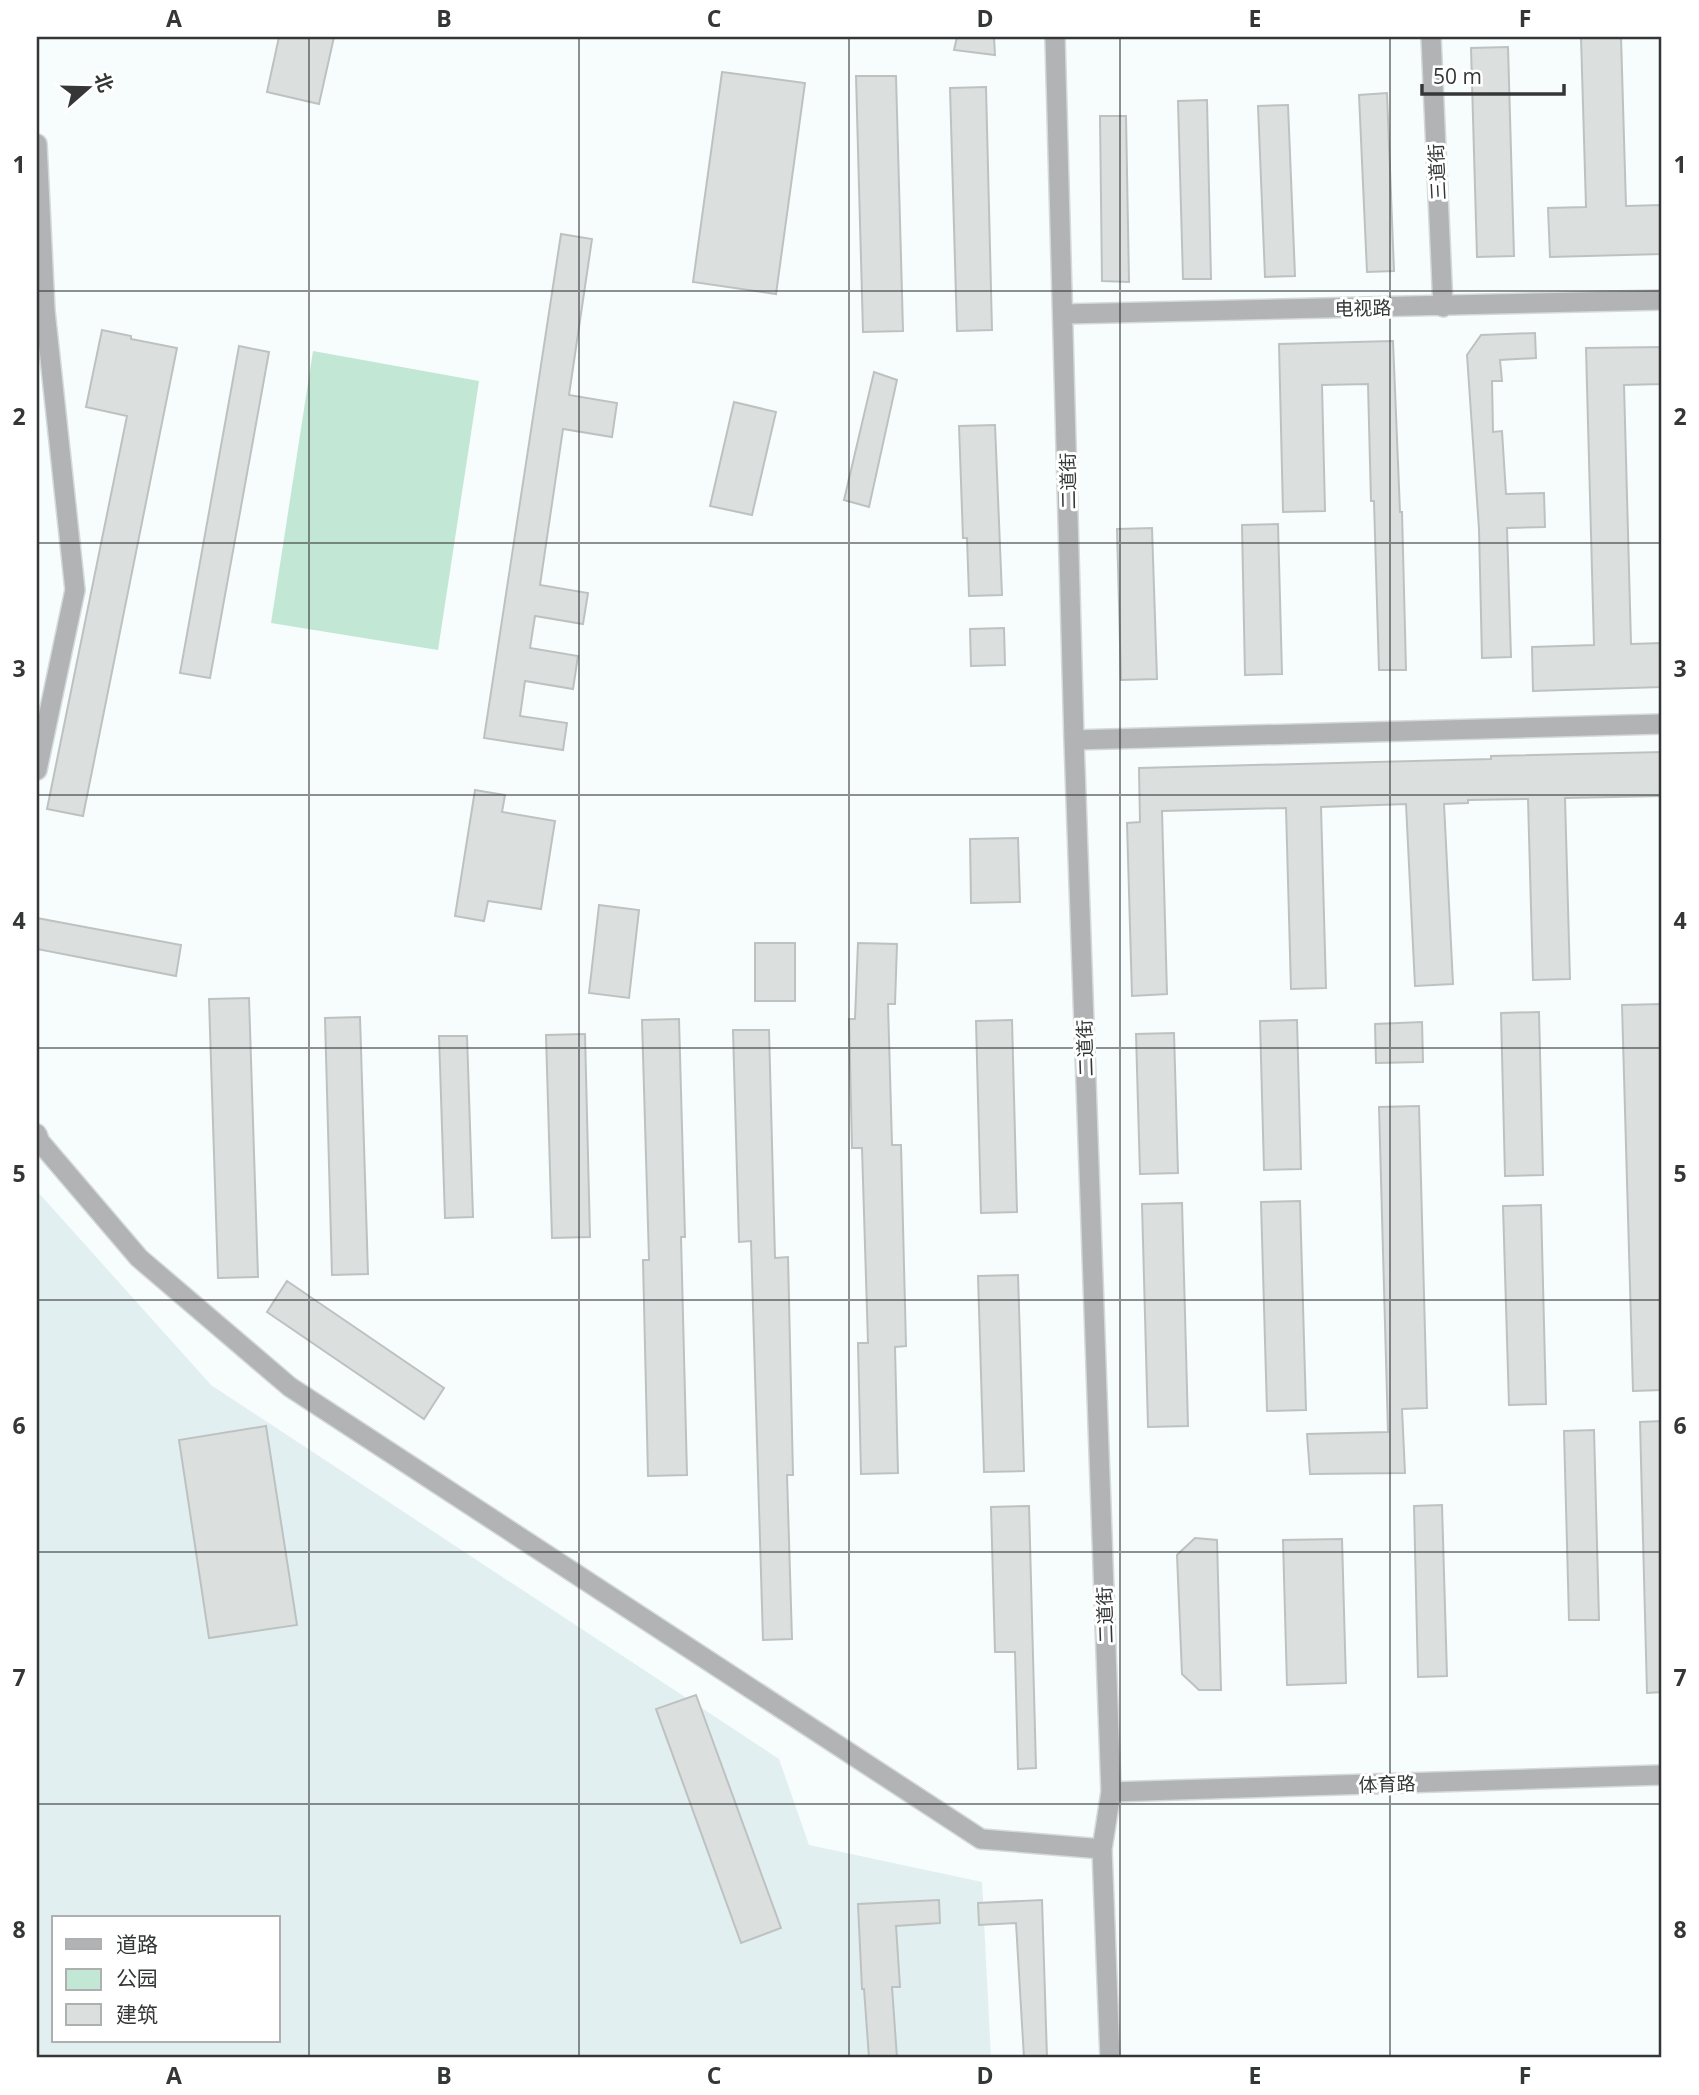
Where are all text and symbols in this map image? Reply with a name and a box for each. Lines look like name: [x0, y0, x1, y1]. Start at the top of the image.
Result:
text: A: [166, 2, 182, 34]
text: B: [436, 2, 452, 34]
text: C: [707, 2, 721, 34]
text: D: [976, 2, 994, 34]
text: E: [1249, 2, 1261, 34]
text: F: [1519, 2, 1531, 34]
north arrow: [52, 52, 122, 122]
scale bar: [1422, 52, 1564, 96]
text: 50 m: [1433, 62, 1482, 90]
text: 北: [89, 69, 119, 96]
street label: 三道街: [1423, 143, 1451, 201]
text: 1: [12, 148, 26, 180]
text: 1: [1673, 148, 1687, 180]
street label: 电视路: [1334, 295, 1392, 321]
text: 2: [12, 400, 26, 432]
text: 2: [1673, 400, 1687, 432]
street label: 二道街: [1055, 452, 1081, 510]
text: 3: [12, 652, 26, 684]
text: 3: [1673, 652, 1687, 684]
text: 4: [12, 904, 26, 936]
text: 4: [1673, 904, 1687, 936]
street label: 二道街: [1071, 1019, 1099, 1077]
text: 5: [12, 1157, 26, 1189]
text: 5: [1673, 1157, 1687, 1189]
text: 6: [12, 1409, 26, 1441]
text: 6: [1673, 1409, 1687, 1441]
street label: 二道街: [1091, 1586, 1119, 1644]
text: 7: [12, 1661, 26, 1693]
text: 7: [1673, 1661, 1687, 1693]
street label: 体育路: [1358, 1770, 1416, 1798]
text: 8: [12, 1913, 26, 1945]
text: 8: [1673, 1913, 1687, 1945]
legend: [52, 1916, 280, 2042]
text: 道路: [116, 1930, 158, 1958]
text: 公园: [116, 1964, 158, 1992]
text: 建筑: [116, 2000, 158, 2028]
text: A: [166, 2059, 182, 2091]
text: B: [436, 2059, 452, 2091]
text: C: [707, 2059, 721, 2091]
text: D: [976, 2059, 994, 2091]
text: E: [1249, 2059, 1261, 2091]
text: F: [1519, 2059, 1531, 2091]

